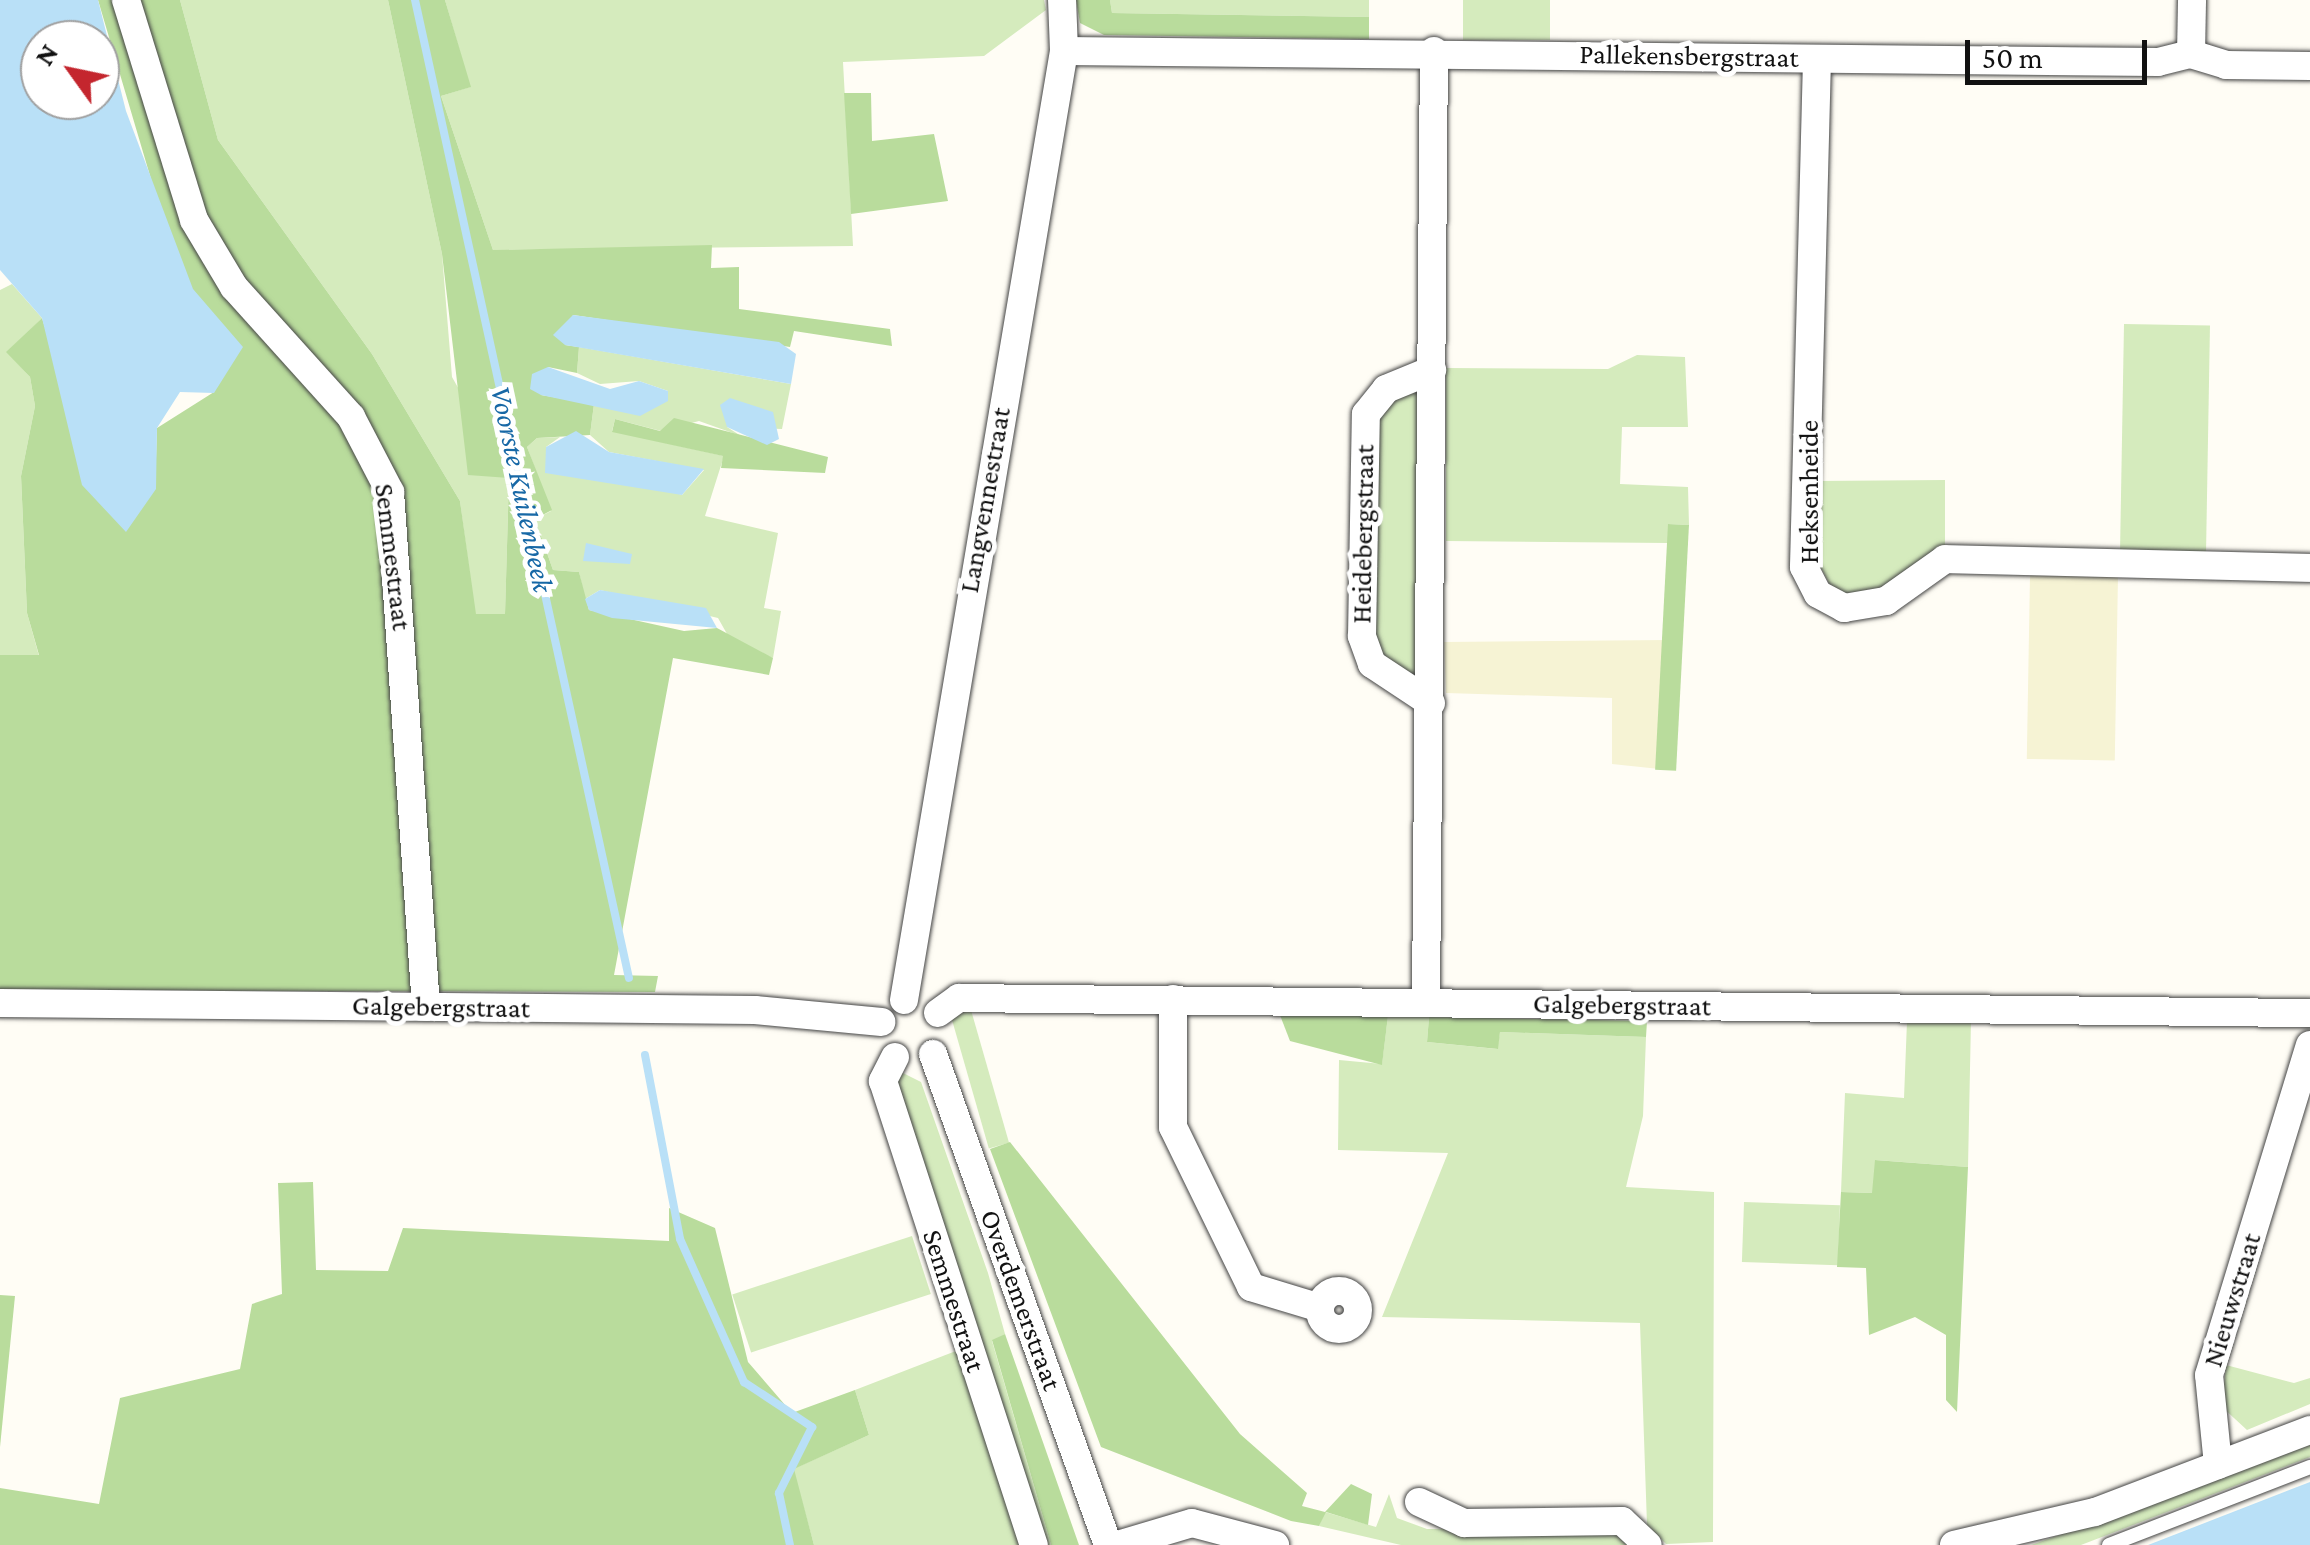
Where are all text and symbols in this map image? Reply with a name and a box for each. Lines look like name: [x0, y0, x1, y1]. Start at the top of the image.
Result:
north arrow: [20, 20, 120, 120]
scale bar: [1970, 20, 2152, 82]
street label: Pallekensbergstraat: [1579, 37, 1799, 75]
text: N: [28, 38, 64, 71]
text: 50 m: [1982, 41, 2043, 74]
water label: Voorste Kuilenbeek: [483, 383, 561, 595]
street label: Langvennestraat: [952, 405, 1018, 595]
street label: Heksenheide: [1792, 420, 1826, 564]
street label: Heidebergstraat: [1345, 444, 1381, 624]
street label: Semmestraat: [367, 482, 419, 632]
street label: Galgebergstraat: [1533, 987, 1711, 1023]
street label: Galgebergstraat: [352, 989, 530, 1025]
street label: Overdemerstraat: [973, 1205, 1069, 1395]
street label: Semmestraat: [915, 1226, 993, 1376]
street label: Nieuwstraat: [2196, 1229, 2268, 1371]

